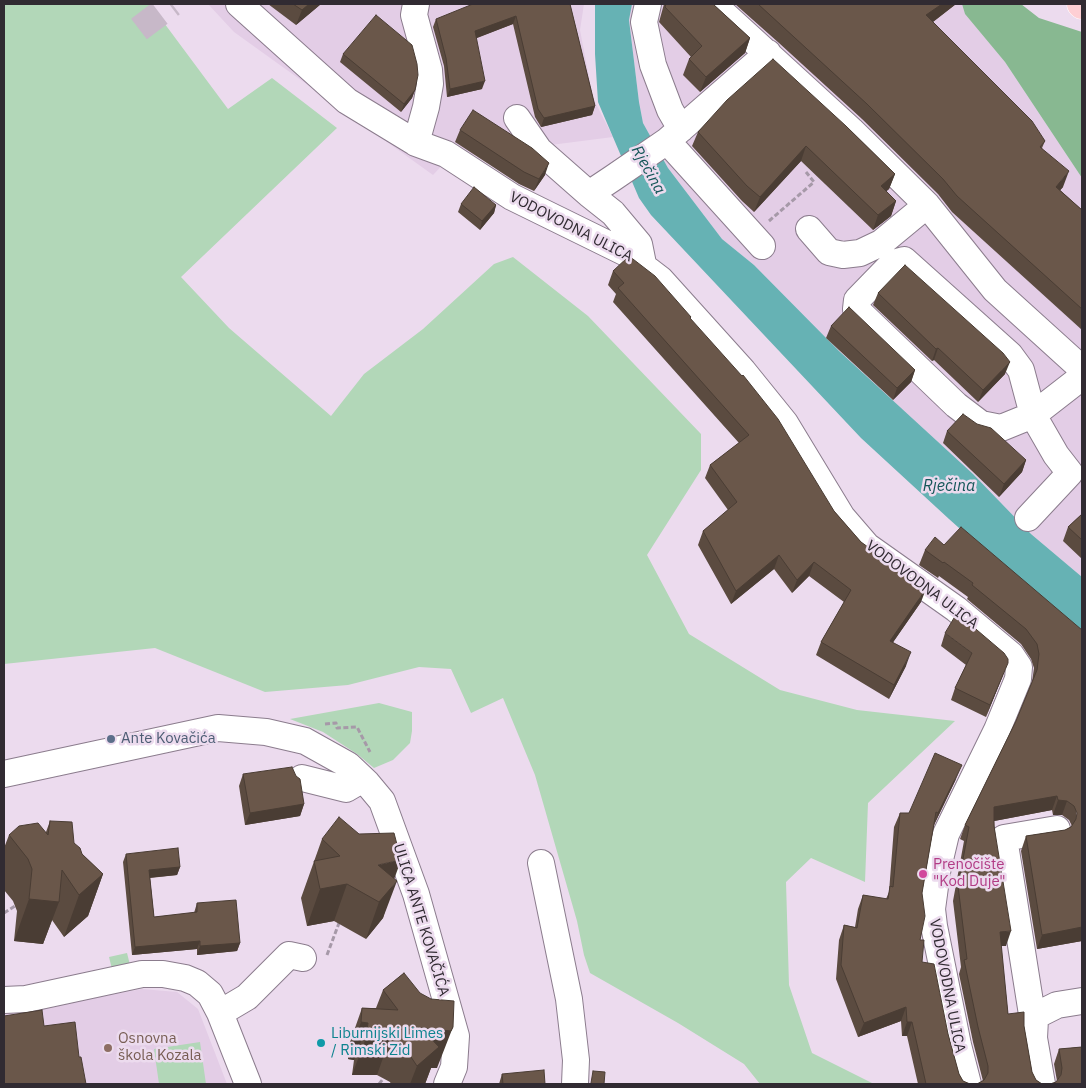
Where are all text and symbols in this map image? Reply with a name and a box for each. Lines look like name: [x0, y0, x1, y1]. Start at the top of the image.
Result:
water label: Rječina: [627, 142, 669, 198]
street label: VODOVODNA ULICA: [506, 188, 636, 266]
water label: Rječina: [923, 476, 975, 496]
street label: VODOVODNA ULICA: [862, 537, 982, 633]
place label: Ante Kovačića: [121, 730, 216, 748]
marker: Ante Kovačića: [105, 733, 117, 745]
street label: ULICA ANTE KOVAČIĆA: [389, 841, 453, 999]
place label: Prenočište "Kod Duje": [933, 856, 1006, 891]
marker: Prenočište "Kod Duje": [917, 868, 929, 880]
street label: VODOVODNA ULICA: [925, 917, 969, 1055]
place label: Liburnijski Limes / Rimski Zid: [331, 1025, 443, 1060]
place label: Osnovna škola Kozala: [118, 1030, 202, 1065]
marker: Liburnijski Limes / Rimski Zid: [315, 1037, 327, 1049]
marker: Osnovna škola Kozala: [102, 1042, 114, 1054]

